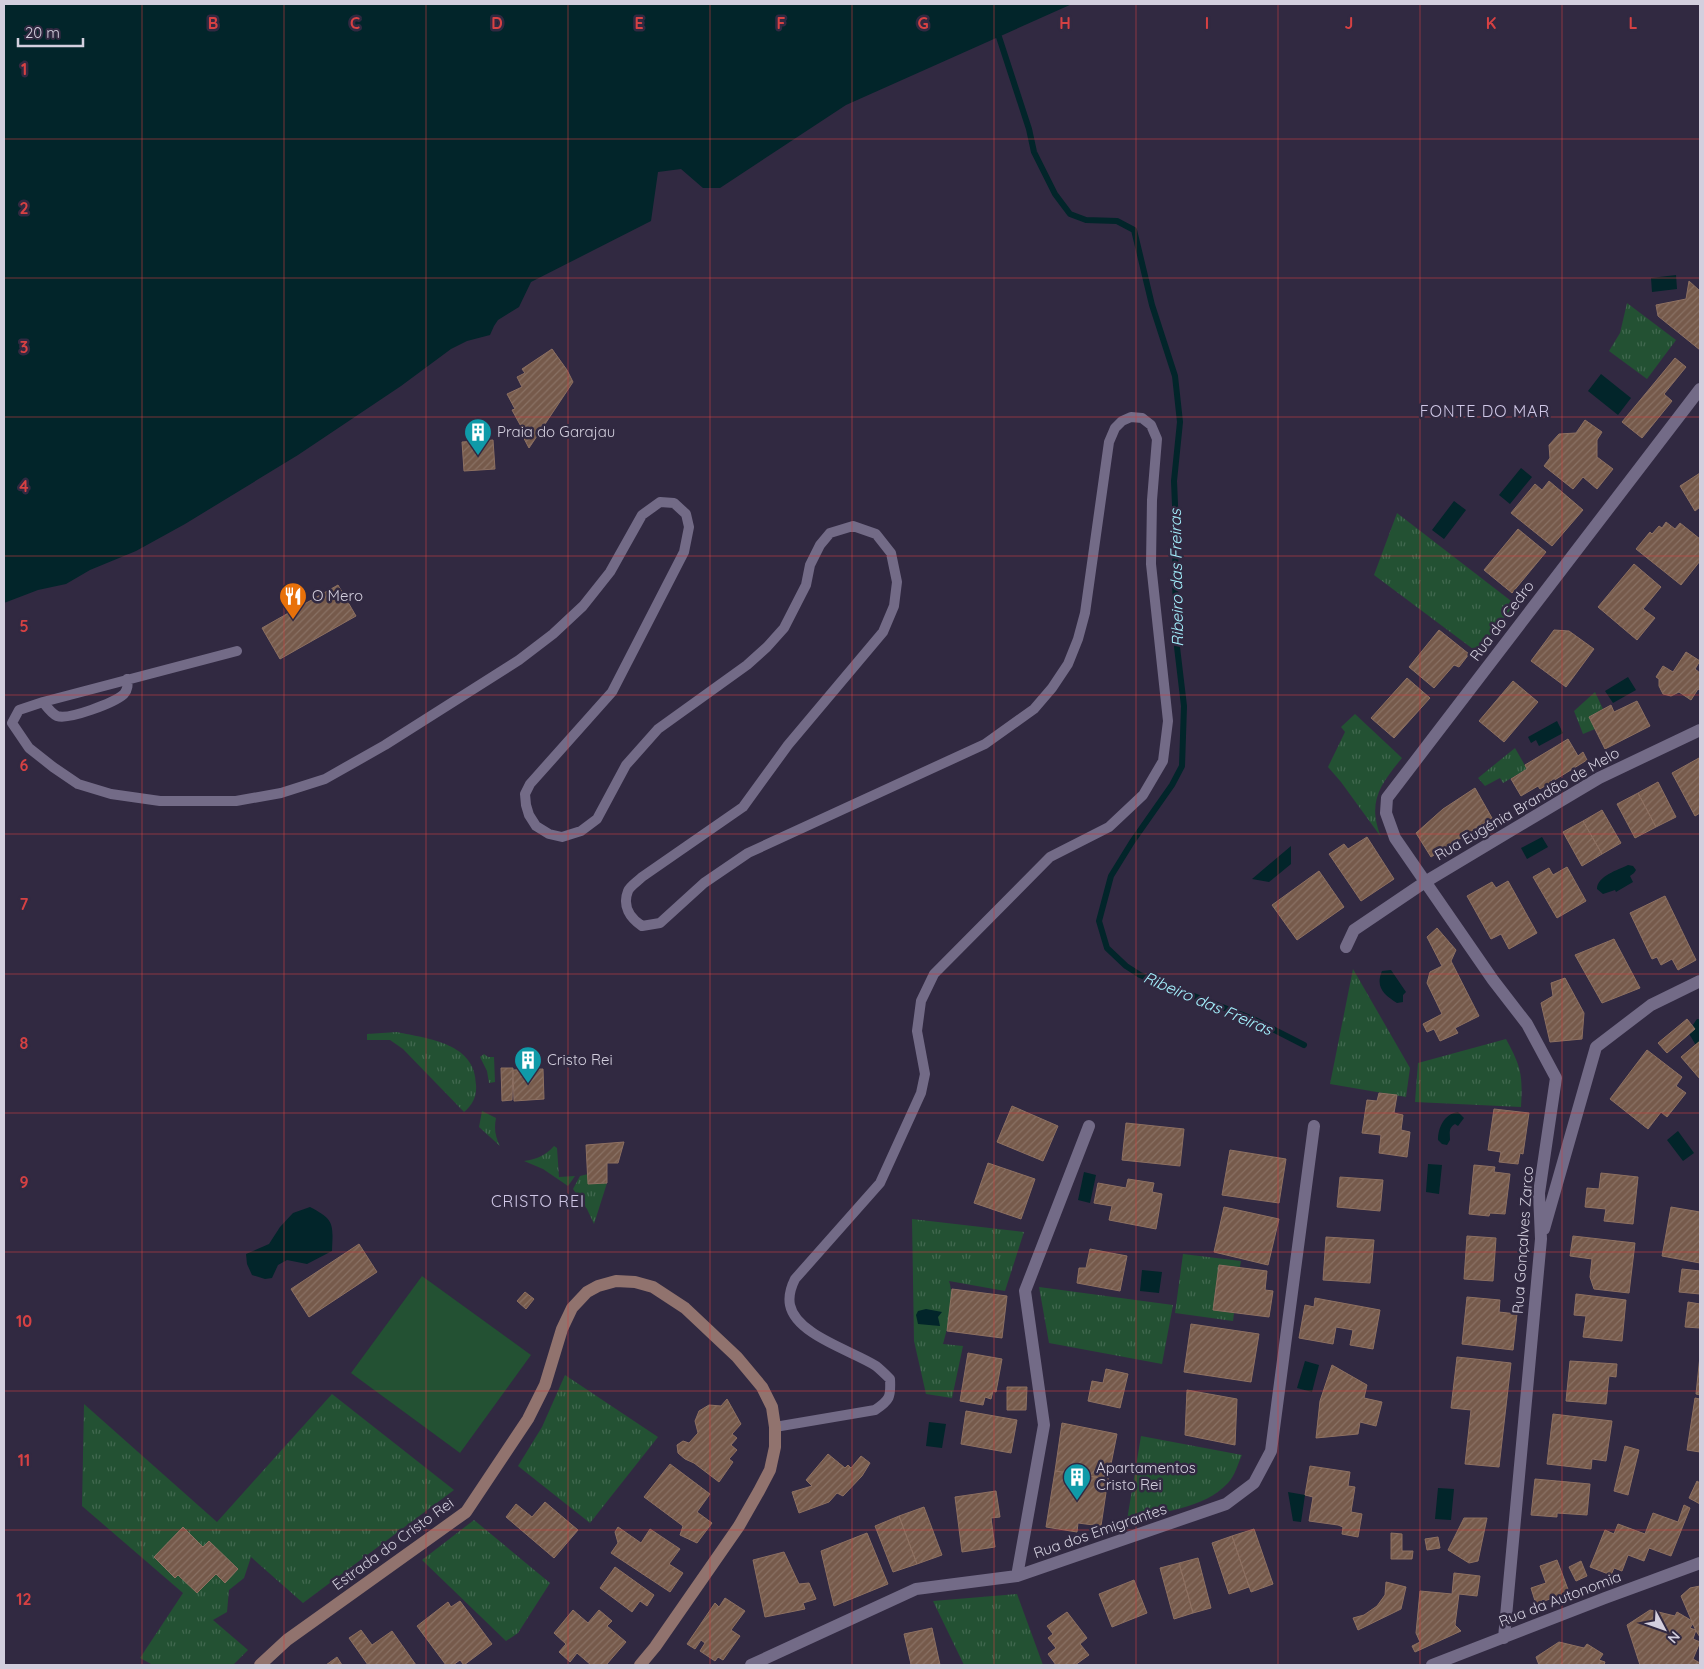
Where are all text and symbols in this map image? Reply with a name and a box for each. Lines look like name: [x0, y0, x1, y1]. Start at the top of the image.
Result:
text: B: [208, 13, 218, 33]
text: C: [350, 13, 360, 33]
text: D: [491, 13, 503, 33]
text: E: [634, 13, 644, 33]
text: F: [777, 13, 786, 33]
text: G: [917, 13, 929, 33]
text: H: [1059, 13, 1071, 33]
text: I: [1205, 13, 1209, 33]
text: J: [1345, 13, 1353, 33]
text: K: [1486, 13, 1496, 33]
text: L: [1629, 13, 1638, 33]
scale bar: [18, 15, 82, 47]
text: 20 m: [25, 23, 60, 42]
text: 1: [21, 59, 27, 79]
text: 2: [19, 198, 29, 218]
text: 3: [20, 337, 28, 357]
district label: FONTE DO MAR: [1420, 401, 1550, 421]
building icon: Praia do Garajau: [463, 417, 493, 456]
place label: Praia do Garajau: [497, 422, 615, 441]
text: 4: [19, 476, 29, 496]
water label: Ribeiro das Freiras: [1165, 507, 1187, 647]
street label: Rua do Cedro: [1465, 577, 1538, 665]
restaurant icon: O Mero: [278, 581, 308, 620]
place label: O Mero: [312, 586, 363, 605]
text: 5: [19, 616, 29, 636]
street label: Rua Eugénia Brandão de Melo: [1431, 743, 1623, 864]
text: 6: [20, 755, 29, 775]
text: 7: [20, 894, 29, 914]
water label: Ribeiro das Freiras: [1141, 967, 1277, 1040]
text: 8: [20, 1033, 29, 1053]
building icon: Cristo Rei: [513, 1045, 543, 1084]
place label: Cristo Rei: [547, 1050, 613, 1069]
street label: Rua Gonçalves Zarco: [1508, 1165, 1537, 1315]
text: 9: [19, 1172, 29, 1192]
district label: CRISTO REI: [491, 1191, 585, 1211]
text: 10: [16, 1311, 32, 1331]
text: 11: [18, 1450, 30, 1470]
place label: Apartamentos Cristo Rei: [1096, 1458, 1196, 1494]
building icon: Apartamentos Cristo Rei: [1062, 1462, 1092, 1501]
street label: Estrada do Cristo Rei: [328, 1493, 457, 1594]
street label: Rua dos Emigrantes: [1031, 1499, 1169, 1562]
street label: Rua da Autonomia: [1496, 1566, 1624, 1631]
text: 12: [16, 1589, 32, 1609]
north arrow: [1639, 1604, 1689, 1654]
text: N: [1664, 1628, 1684, 1647]

